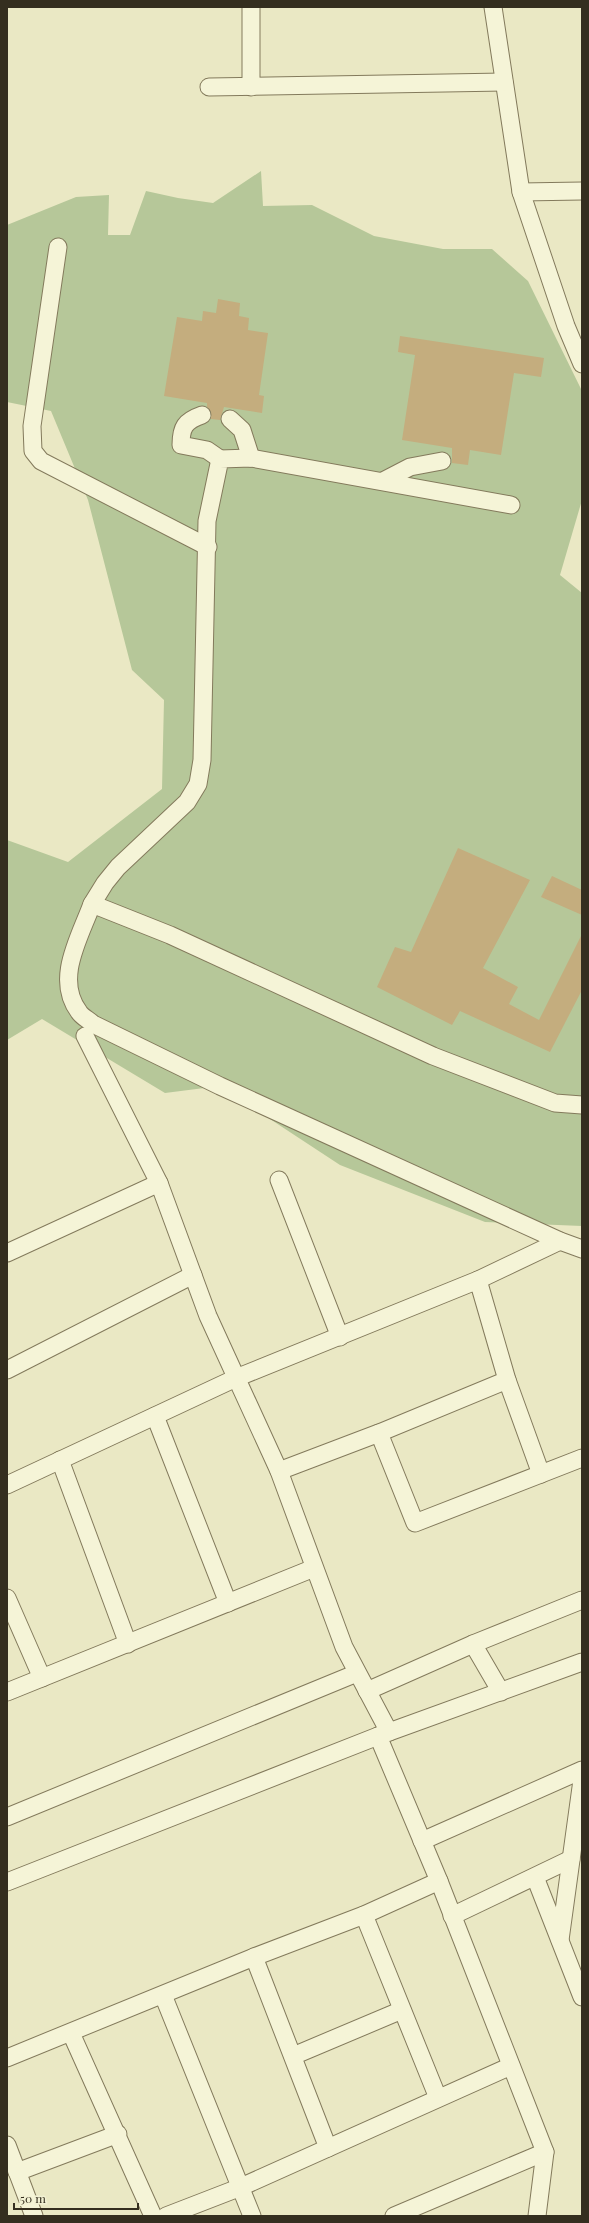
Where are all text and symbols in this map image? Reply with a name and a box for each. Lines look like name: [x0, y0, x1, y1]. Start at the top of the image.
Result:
scale bar: [14, 2185, 138, 2211]
text: 50 m: [20, 2190, 46, 2206]

